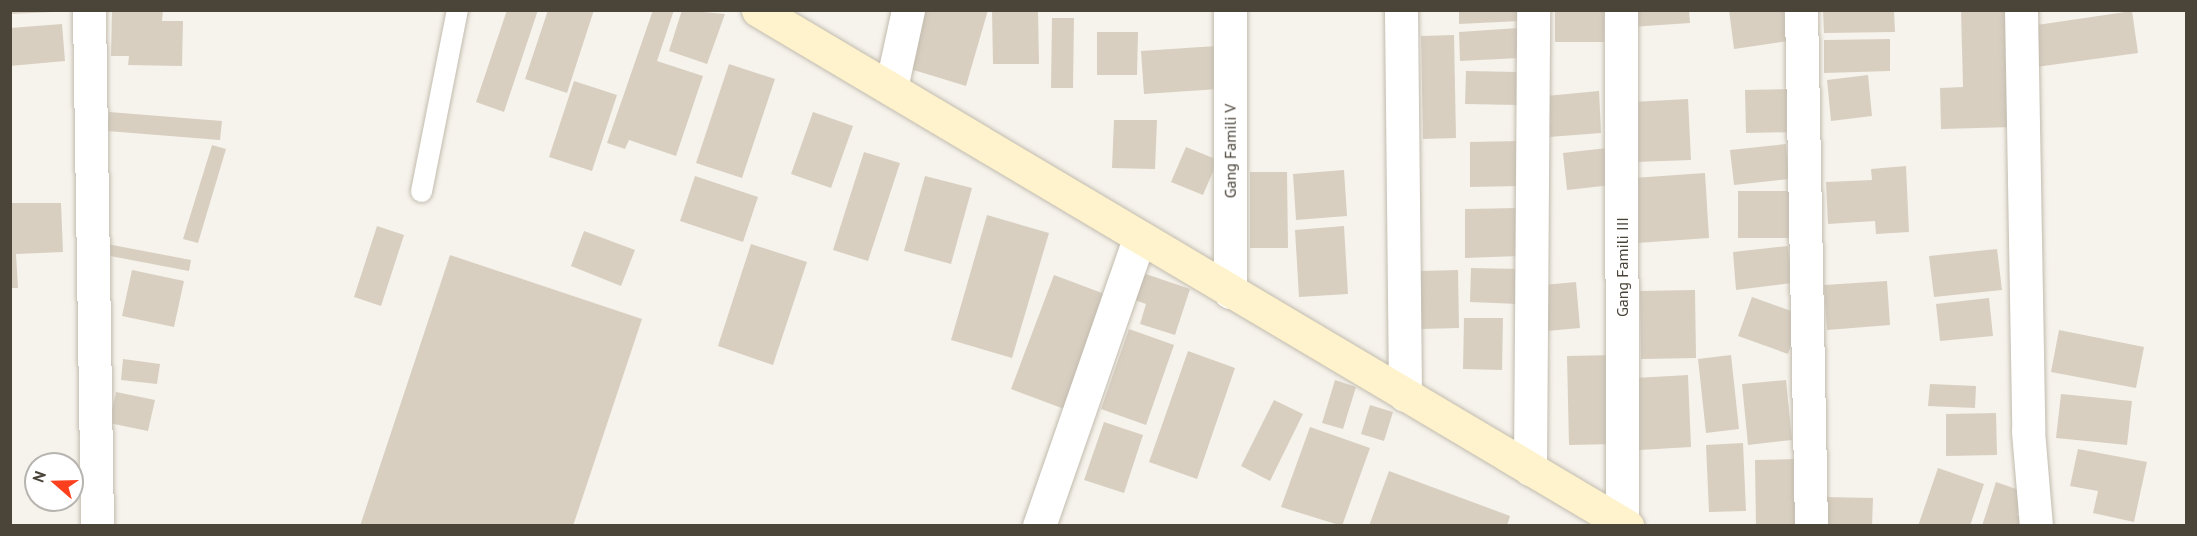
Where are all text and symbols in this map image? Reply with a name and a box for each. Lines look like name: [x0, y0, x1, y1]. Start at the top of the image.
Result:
street label: Gang Famili V: [1220, 103, 1240, 199]
street label: Gang Famili III: [1612, 217, 1632, 317]
north arrow: [24, 452, 84, 512]
text: N: [28, 468, 50, 485]

